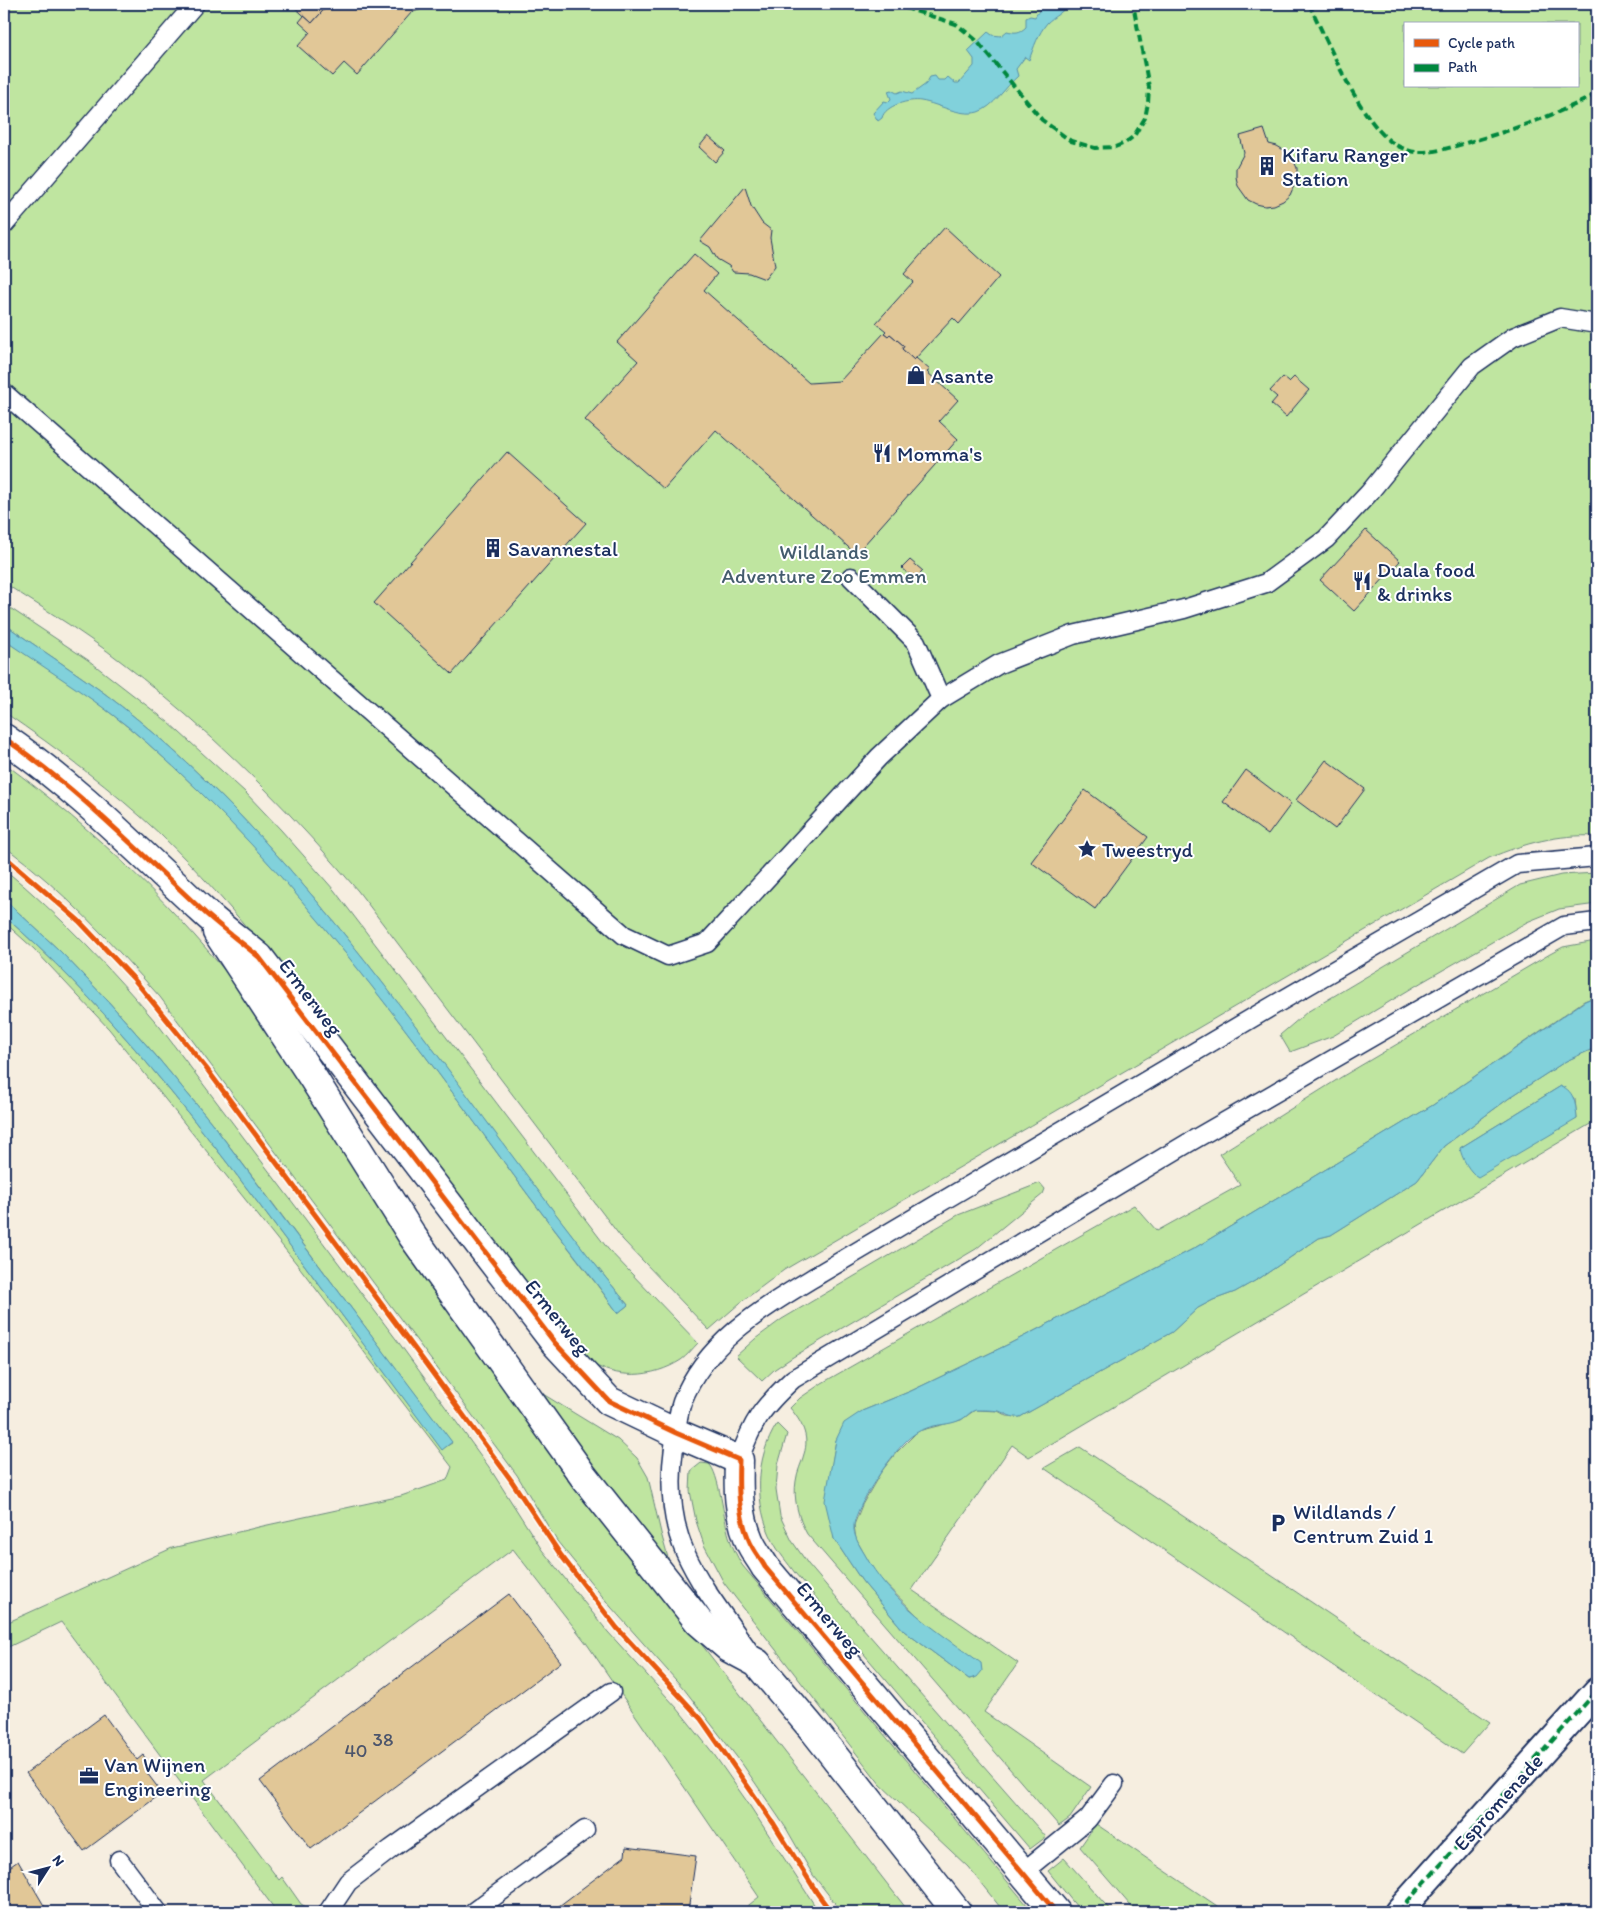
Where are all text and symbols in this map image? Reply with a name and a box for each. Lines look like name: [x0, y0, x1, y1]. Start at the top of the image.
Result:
legend: [1404, 22, 1578, 88]
text: Cycle path: [1448, 34, 1515, 52]
text: Path: [1448, 58, 1477, 76]
place label: Kifaru Ranger Station: [1282, 142, 1408, 191]
building icon: Kifaru Ranger Station: [1256, 155, 1278, 177]
place label: Asante: [931, 363, 994, 388]
shop icon: Asante: [905, 364, 927, 386]
place label: Momma's: [897, 441, 983, 466]
restaurant icon: Momma's: [871, 442, 893, 464]
place label: Savannestal: [508, 536, 618, 561]
building icon: Savannestal: [482, 537, 504, 559]
park label: Wildlands Adventure Zoo Emmen: [721, 539, 927, 588]
place label: Duala food & drinks: [1377, 557, 1476, 606]
restaurant icon: Duala food & drinks: [1351, 570, 1373, 592]
place label: Tweestryd: [1102, 837, 1194, 862]
place icon: Tweestryd: [1076, 838, 1098, 860]
street label: Ermerweg: [274, 954, 348, 1041]
street label: Ermerweg: [520, 1274, 596, 1360]
place label: Wildlands / Centrum Zuid 1: [1293, 1499, 1433, 1548]
parking icon: Wildlands / Centrum Zuid 1: [1267, 1512, 1289, 1534]
street label: Ermerweg: [791, 1576, 869, 1662]
house number: 38: [373, 1728, 393, 1751]
house number: 40: [344, 1739, 368, 1762]
street label: Espromenade: [1448, 1748, 1548, 1856]
place label: Van Wijnen Engineering: [104, 1752, 211, 1801]
office icon: Van Wijnen Engineering: [78, 1765, 100, 1787]
north arrow: [22, 1844, 72, 1894]
text: N: [48, 1852, 68, 1869]

